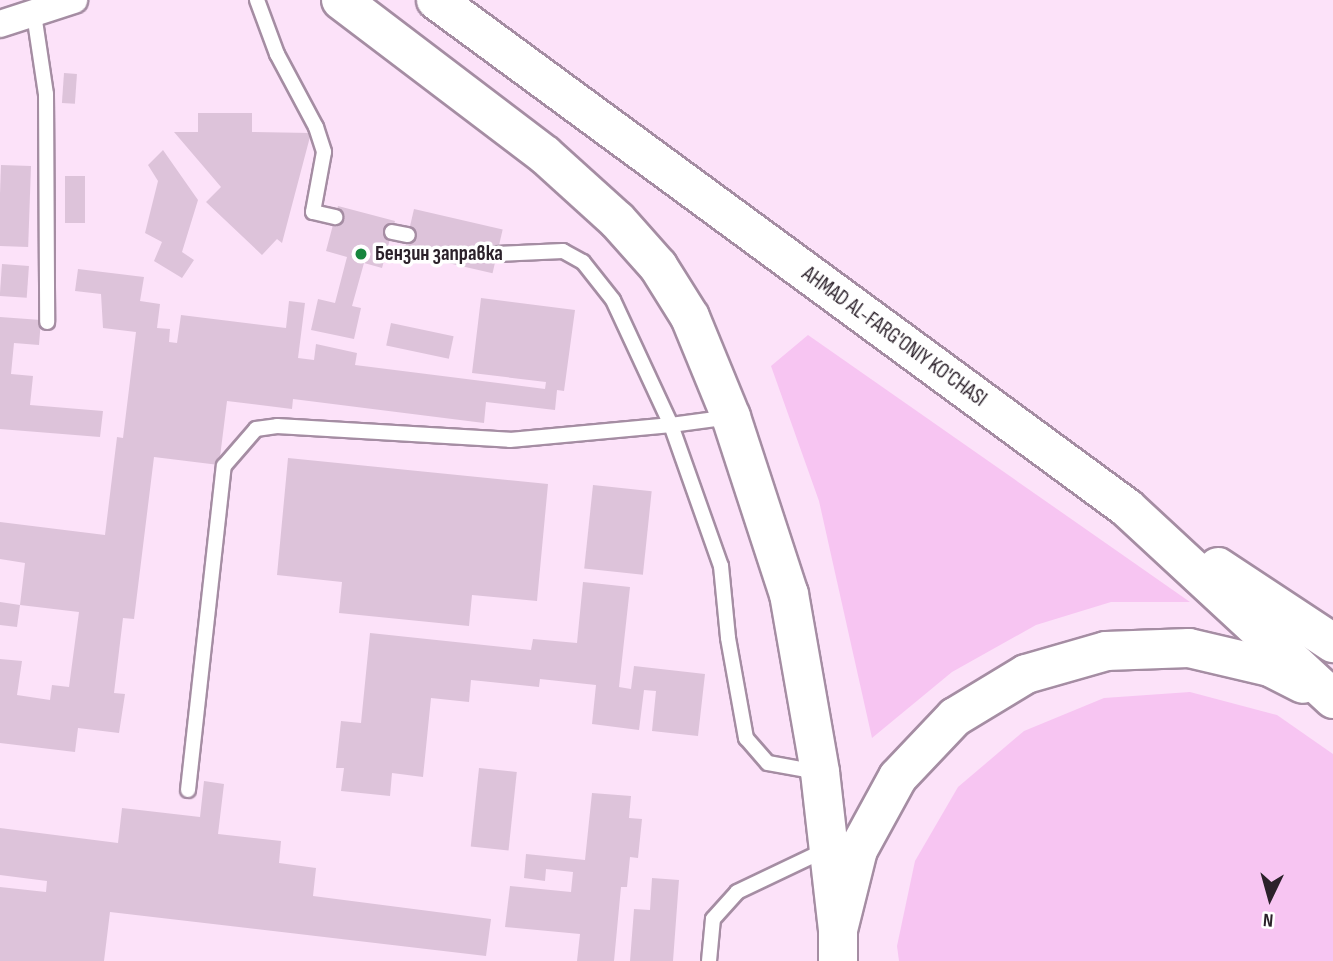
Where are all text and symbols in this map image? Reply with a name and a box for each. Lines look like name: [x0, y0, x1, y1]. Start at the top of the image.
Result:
place label: Бензин заправка: [375, 241, 503, 267]
marker: Бензин заправка: [353, 246, 369, 262]
street label: AHMAD AL-FARG'ONIY KO'CHASI: [797, 262, 991, 412]
north arrow: [1235, 863, 1305, 933]
text: N: [1262, 908, 1274, 931]

